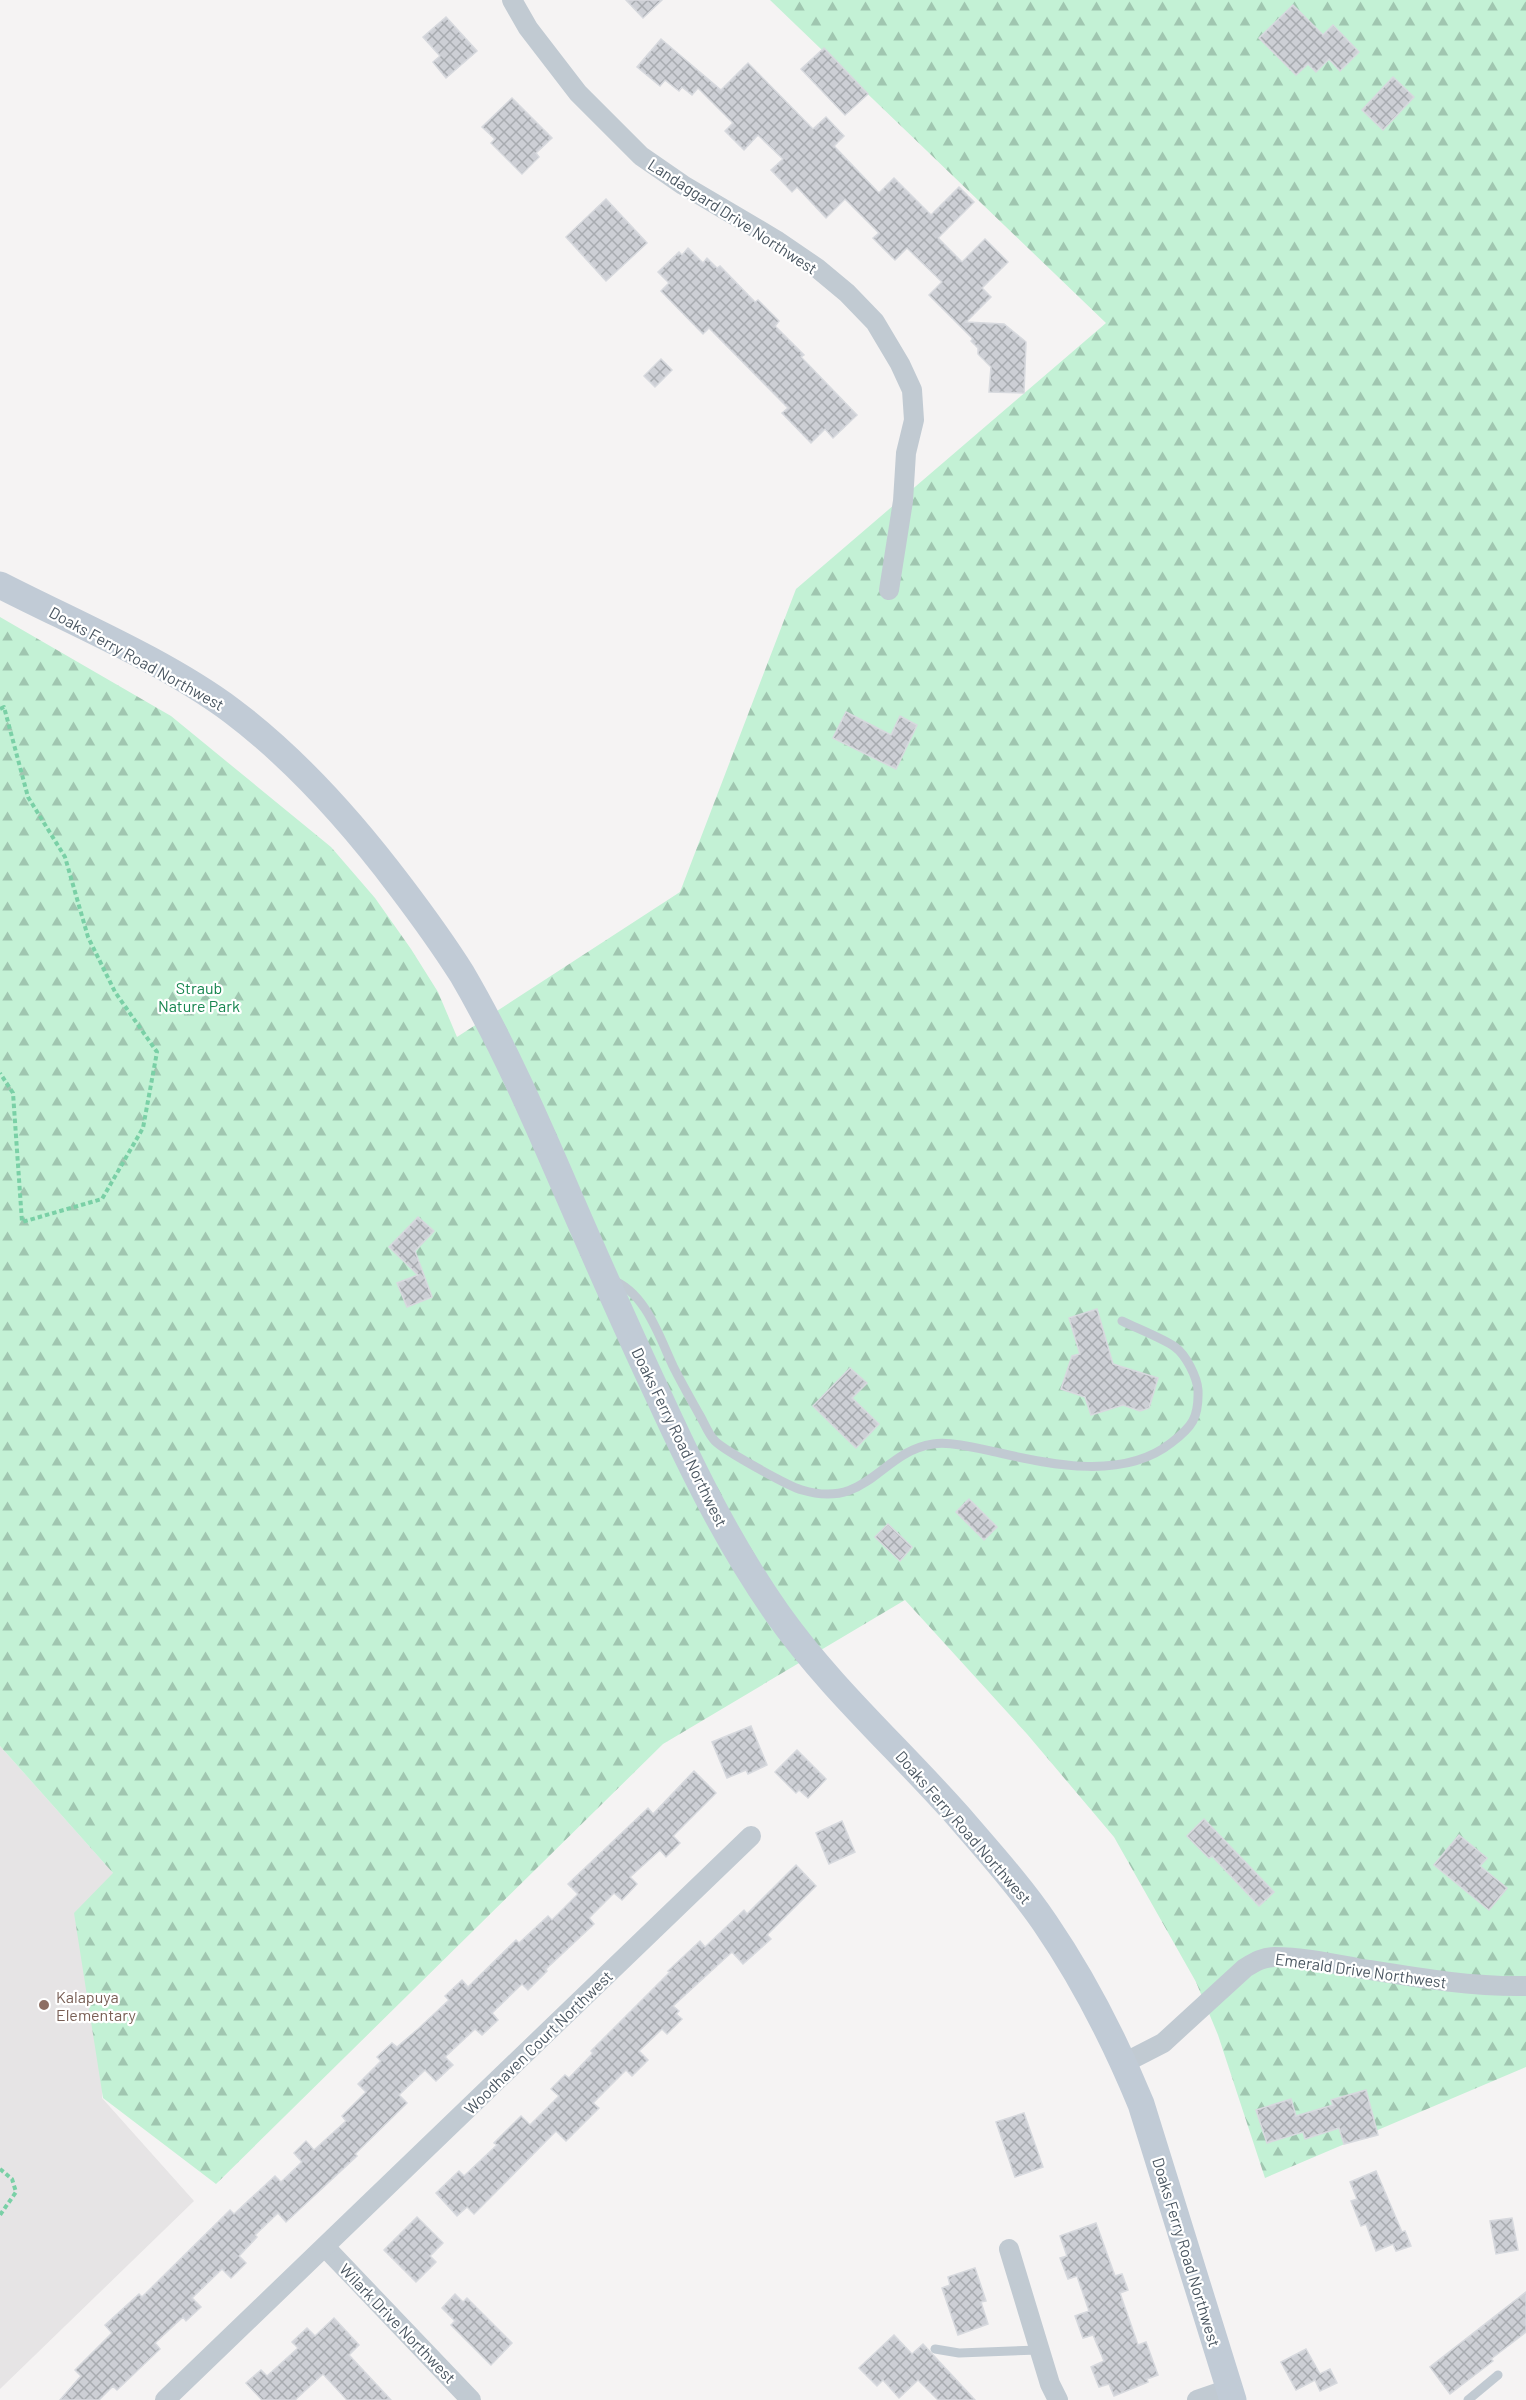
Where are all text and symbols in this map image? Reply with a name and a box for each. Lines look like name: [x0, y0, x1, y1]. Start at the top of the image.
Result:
street label: Landaggard Drive Northwest: [645, 154, 821, 278]
street label: Doaks Ferry Road Northwest: [46, 602, 228, 714]
park label: Straub Nature Park: [158, 978, 240, 1015]
street label: Doaks Ferry Road Northwest: [628, 1344, 732, 1530]
street label: Doaks Ferry Road Northwest: [892, 1746, 1036, 1908]
street label: Emerald Drive Northwest: [1274, 1949, 1448, 1991]
street label: Woodhaven Court Northwest: [460, 1966, 616, 2118]
place label: Kalapuya Elementary: [56, 1987, 136, 2024]
marker: Kalapuya Elementary: [37, 1998, 51, 2012]
street label: Doaks Ferry Road Northwest: [1149, 2155, 1225, 2349]
street label: Wilark Drive Northwest: [336, 2259, 460, 2387]

